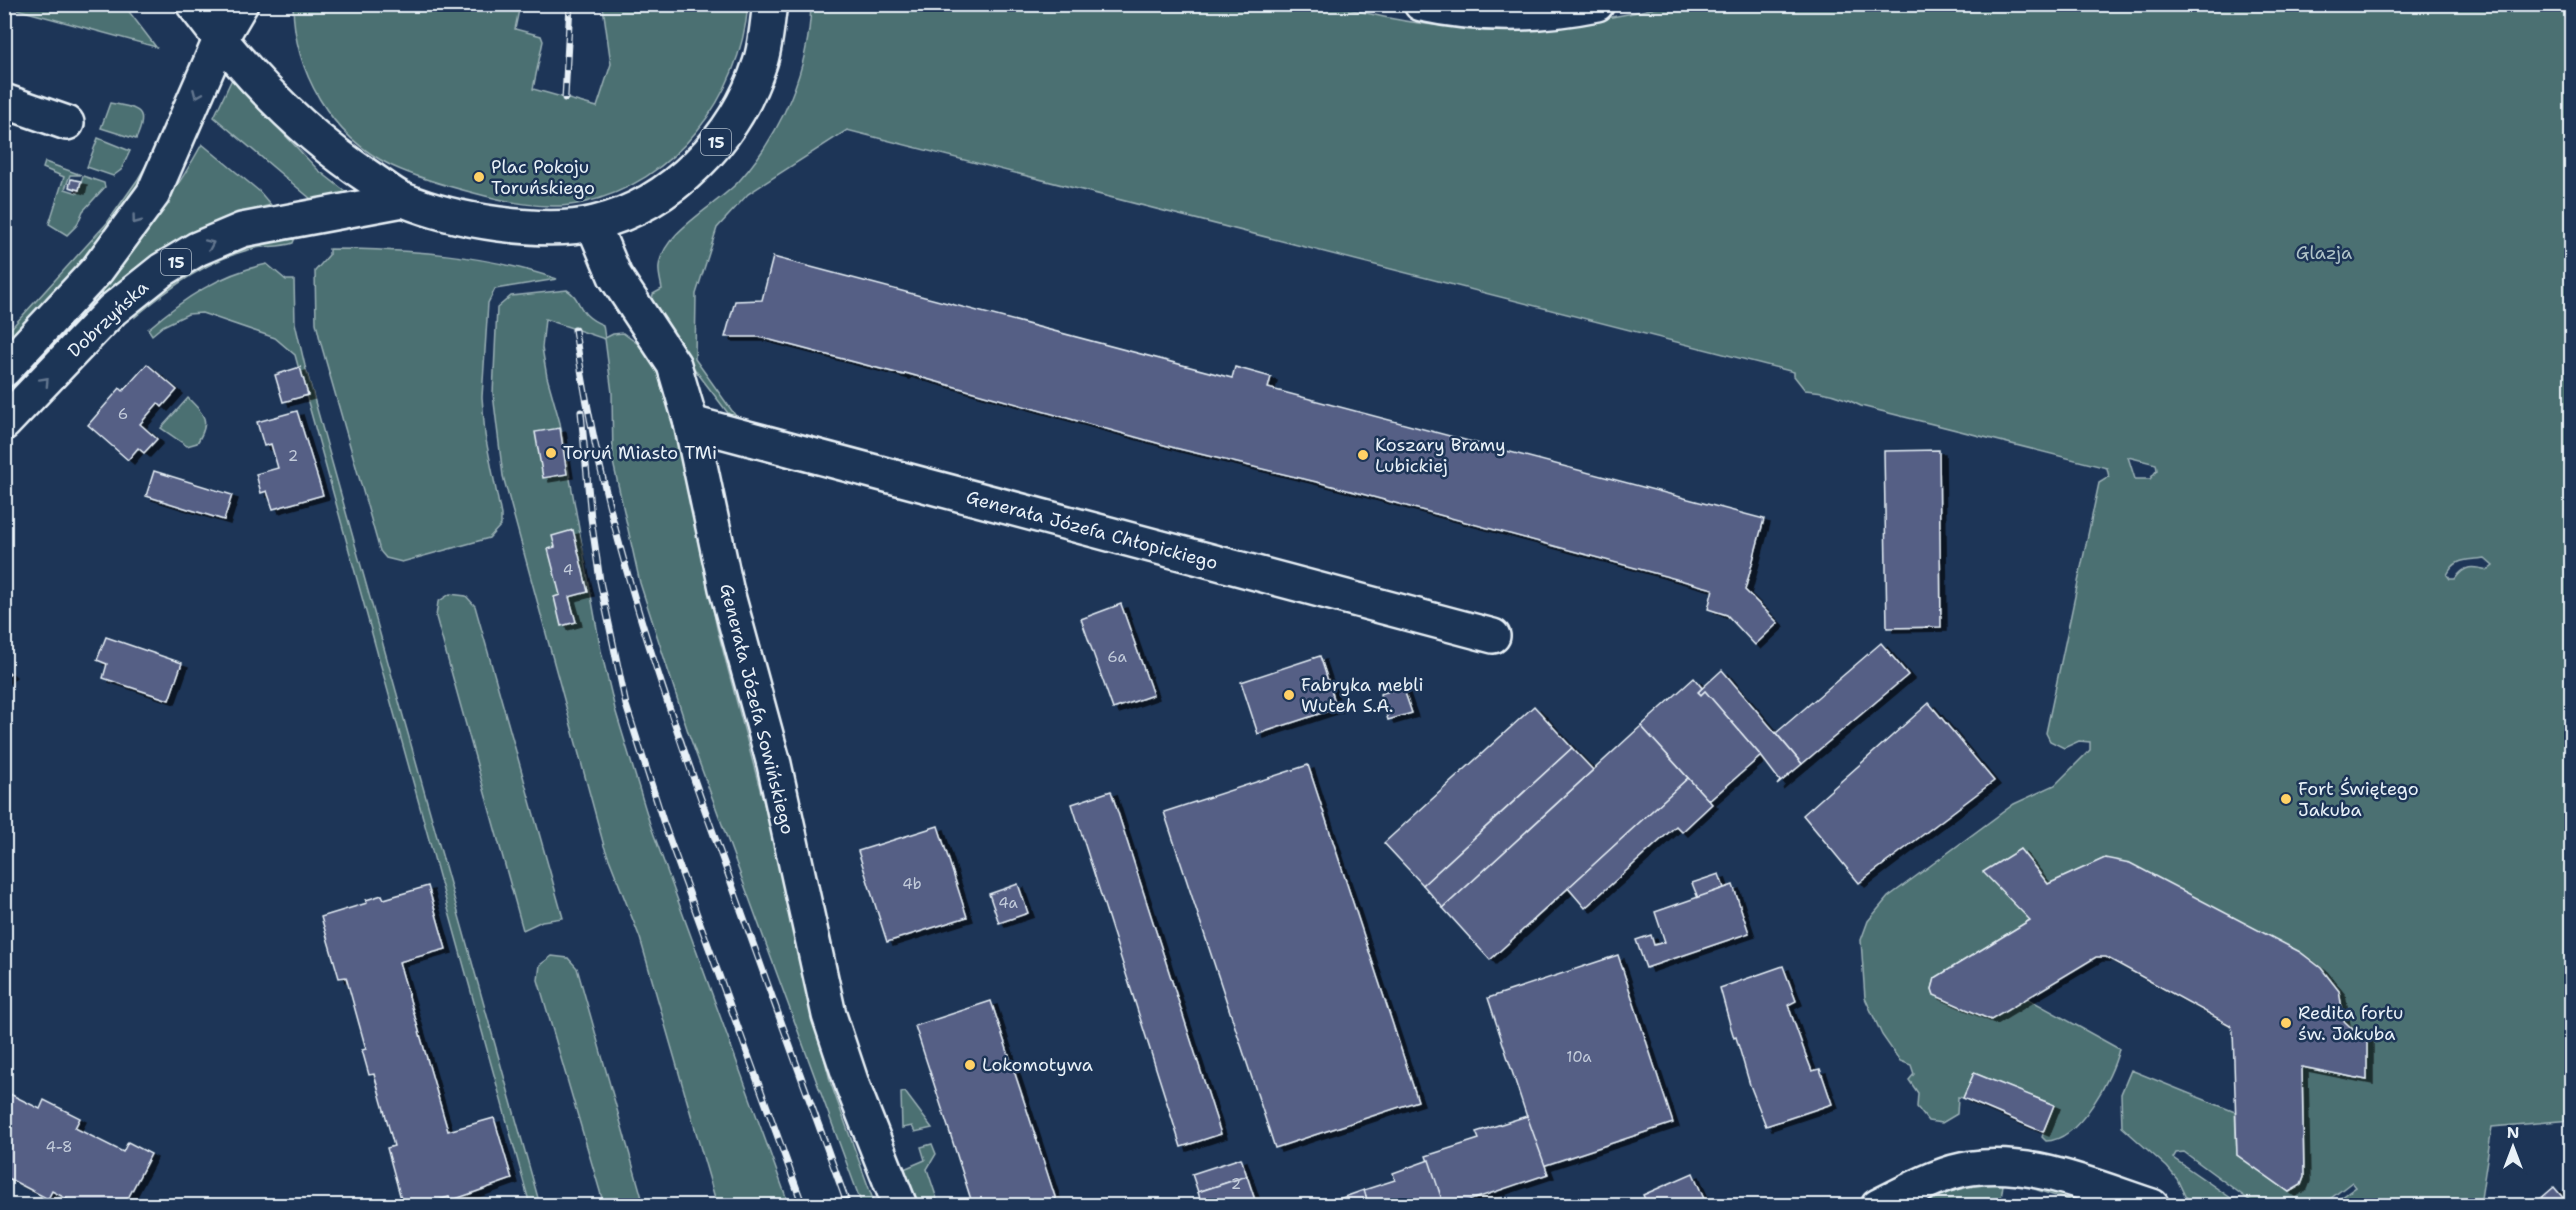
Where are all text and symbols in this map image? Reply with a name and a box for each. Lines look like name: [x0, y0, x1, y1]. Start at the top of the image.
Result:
one-way arrow: [192, 87, 204, 98]
road number: 15: [701, 129, 731, 155]
place label: Plac Pokoju Toruńskiego: [491, 155, 595, 200]
marker: Plac Pokoju Toruńskiego: [472, 170, 486, 184]
one-way arrow: [132, 213, 143, 224]
one-way arrow: [203, 239, 214, 251]
park label: Glazja: [2296, 241, 2352, 265]
road number: 15: [161, 249, 191, 275]
street label: Dobrzyńska: [63, 275, 153, 363]
one-way arrow: [38, 377, 49, 387]
house number: 6: [118, 404, 128, 424]
place label: Koszary Bramy Lubickiej: [1375, 433, 1506, 478]
place label: Toruń Miasto TMi: [563, 441, 717, 465]
house number: 2: [288, 446, 298, 466]
marker: Toruń Miasto TMi: [544, 446, 558, 460]
marker: Koszary Bramy Lubickiej: [1356, 448, 1370, 462]
street label: Generała Józefa Chłopickiego: [963, 485, 1221, 575]
house number: 4: [563, 560, 573, 580]
street label: Generała Józefa Sowińskiego: [714, 581, 800, 837]
house number: 6a: [1107, 647, 1127, 667]
place label: Fabryka mebli Wuteh S.A.: [1301, 673, 1424, 718]
marker: Fabryka mebli Wuteh S.A.: [1282, 688, 1296, 702]
place label: Fort Świętego Jakuba: [2298, 777, 2419, 822]
marker: Fort Świętego Jakuba: [2279, 792, 2293, 806]
house number: 4b: [902, 874, 922, 894]
house number: 4a: [998, 893, 1018, 913]
place label: Redita fortu św. Jakuba: [2298, 1001, 2403, 1046]
marker: Redita fortu św. Jakuba: [2279, 1016, 2293, 1030]
house number: 10a: [1566, 1047, 1592, 1067]
place label: Lokomotywa: [982, 1053, 1093, 1077]
marker: Lokomotywa: [963, 1058, 977, 1072]
north arrow: [2483, 1117, 2543, 1177]
text: N: [2507, 1122, 2519, 1143]
house number: 4-8: [46, 1137, 72, 1157]
house number: 2: [1231, 1174, 1241, 1194]

